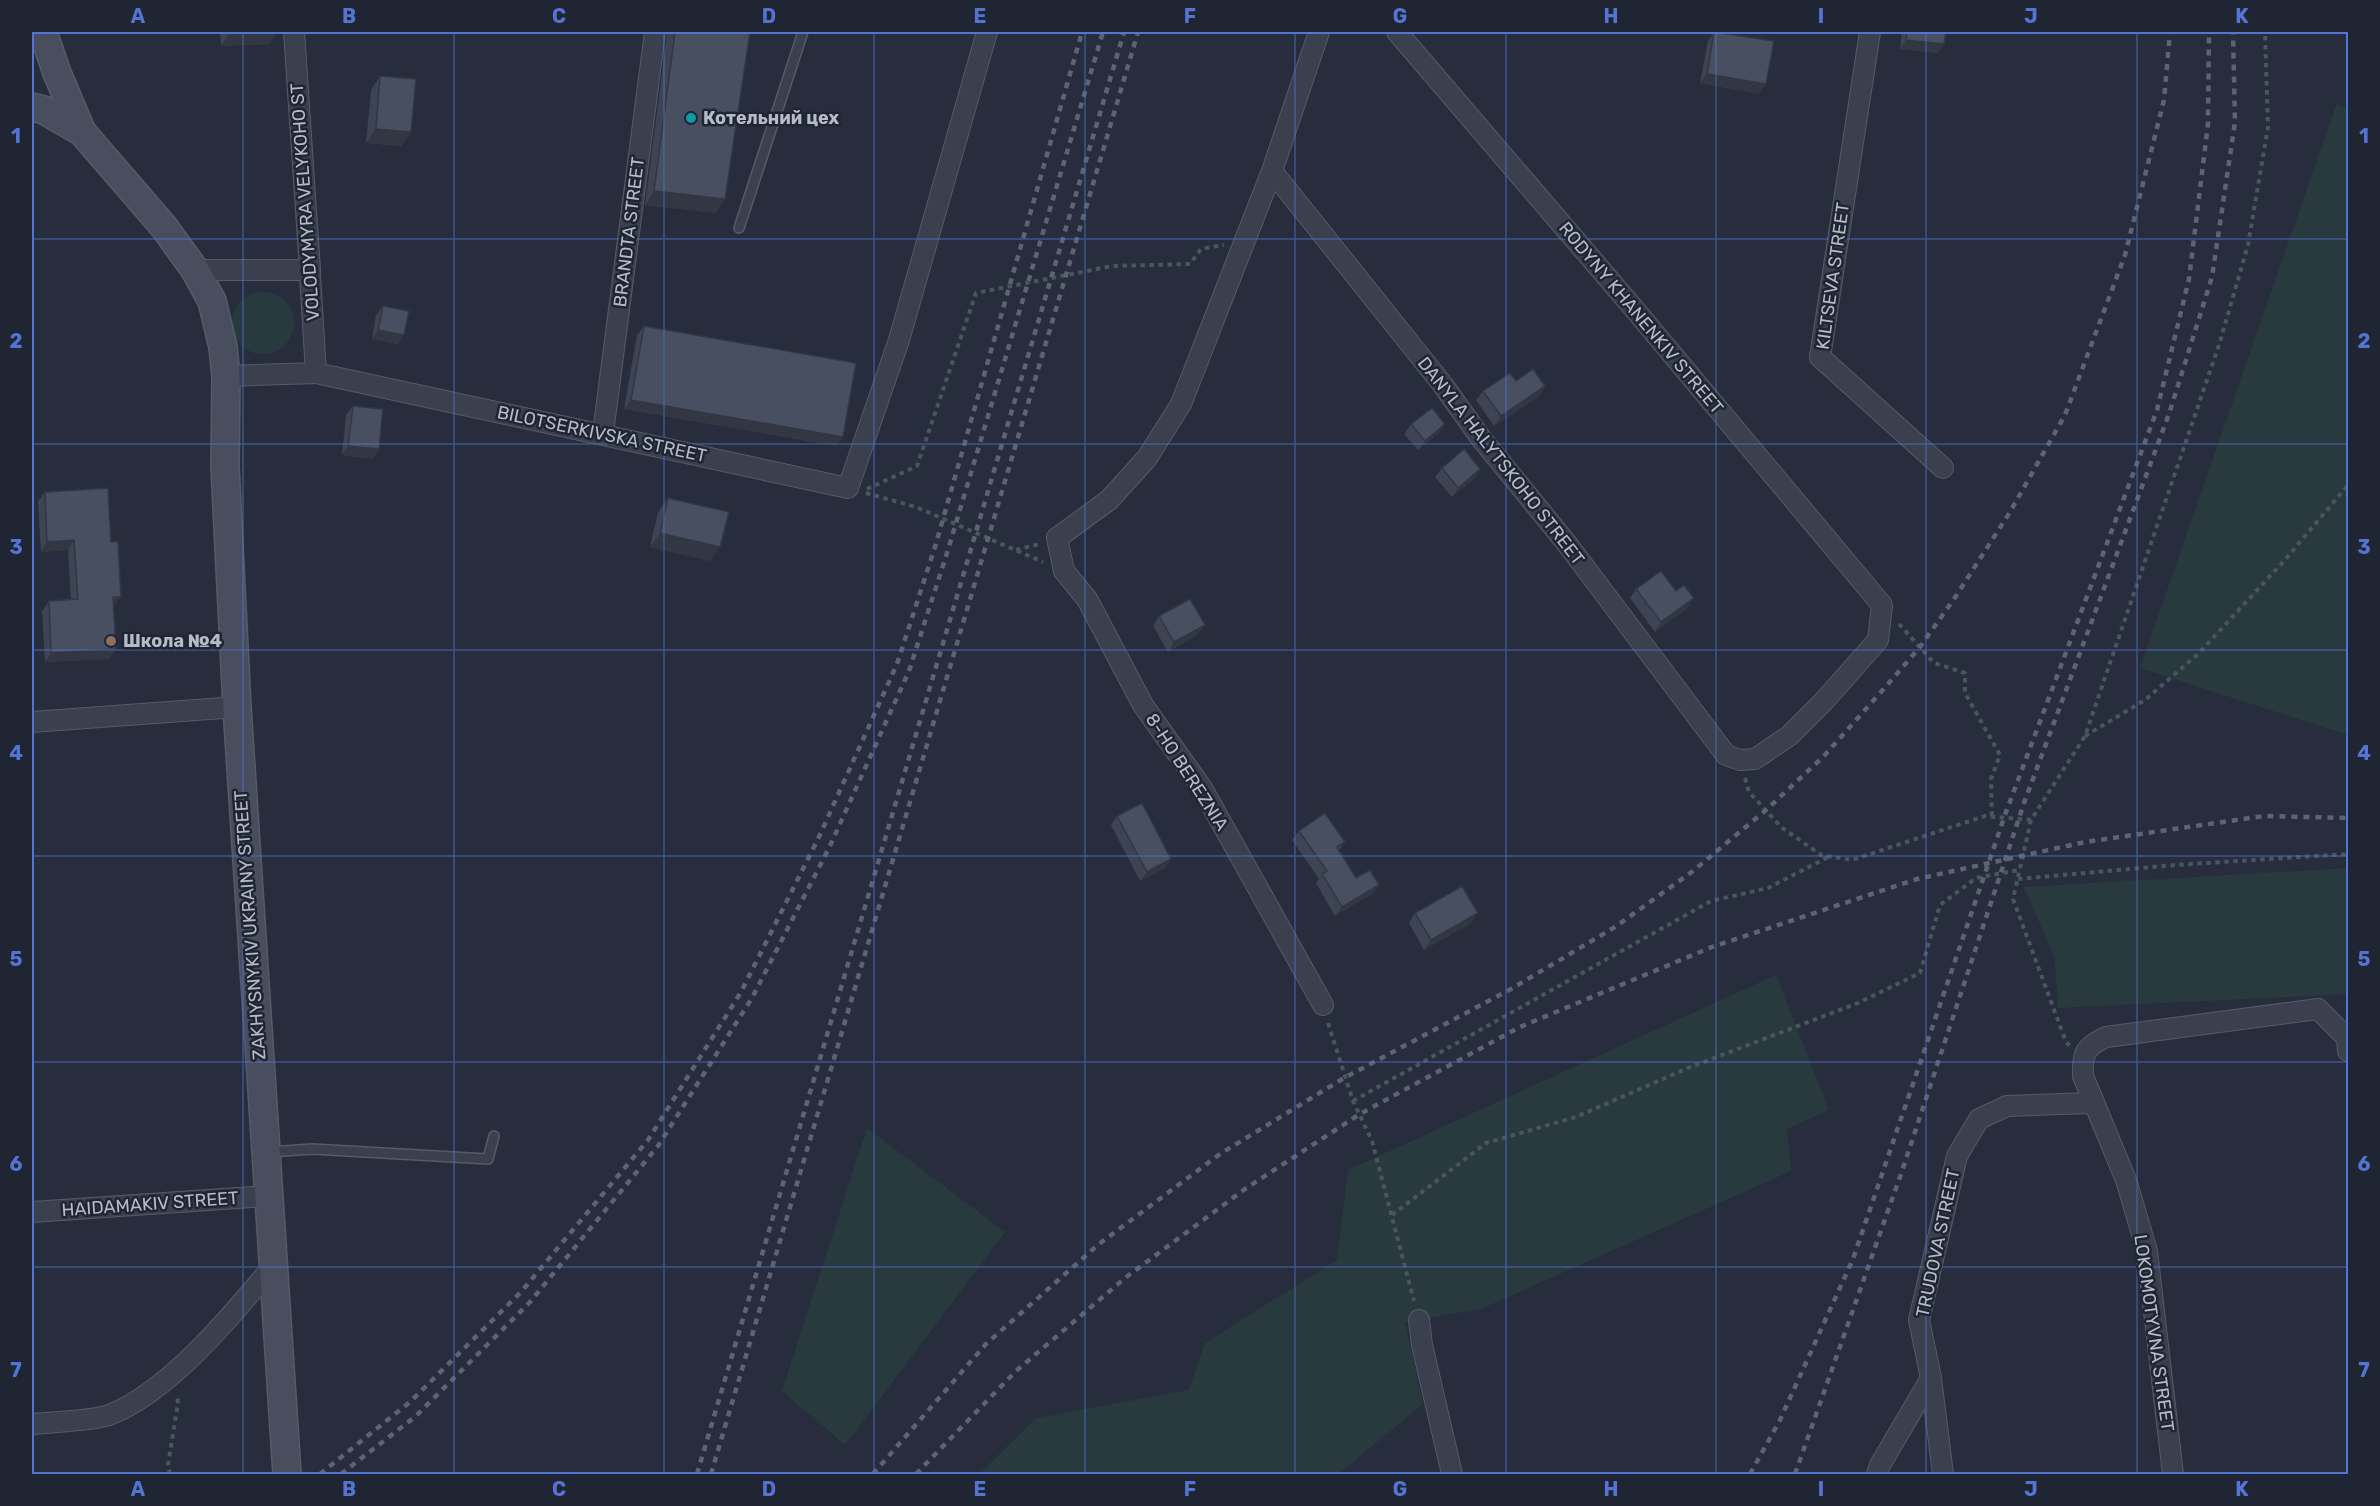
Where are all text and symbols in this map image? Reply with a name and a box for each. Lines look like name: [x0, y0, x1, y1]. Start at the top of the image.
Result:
text: A: [131, 4, 146, 28]
text: B: [342, 4, 356, 28]
text: C: [552, 4, 566, 28]
text: D: [762, 4, 776, 28]
text: E: [974, 4, 986, 28]
text: F: [1184, 4, 1196, 28]
text: G: [1393, 4, 1407, 28]
text: H: [1604, 4, 1618, 28]
text: I: [1818, 4, 1824, 28]
text: J: [2024, 4, 2038, 28]
text: K: [2235, 4, 2249, 28]
street label: VOLODYMYRA VELYKOHO ST: [286, 82, 324, 322]
place label: Котельний цех: [703, 107, 840, 129]
marker: Котельний цех: [684, 111, 698, 125]
text: 1: [11, 124, 21, 148]
text: 1: [2359, 124, 2369, 148]
street label: BRANDTA STREET: [609, 156, 649, 308]
street label: KILTSEVA STREET: [1812, 201, 1854, 351]
street label: RODYNY KHANENKIV STREET: [1554, 217, 1728, 419]
text: 2: [10, 329, 23, 353]
text: 2: [2358, 329, 2371, 353]
street label: DANYLA HALYTSKOHO STREET: [1413, 353, 1589, 569]
street label: BILOTSERKIVSKA STREET: [495, 401, 709, 467]
text: 3: [9, 535, 23, 559]
text: 3: [2357, 535, 2371, 559]
place label: Школа №4: [123, 630, 222, 652]
marker: Школа №4: [104, 634, 118, 648]
street label: 8-HO BEREZNIA: [1141, 709, 1233, 835]
text: 4: [9, 741, 23, 765]
text: 4: [2357, 741, 2371, 765]
street label: ZAKHYSNYKIV UKRAINY STREET: [230, 789, 270, 1061]
text: 5: [10, 947, 23, 971]
text: 5: [2358, 947, 2371, 971]
text: 6: [9, 1152, 23, 1176]
text: 6: [2357, 1152, 2371, 1176]
street label: TRUDOVA STREET: [1911, 1167, 1965, 1319]
street label: HAIDAMAKIV STREET: [61, 1187, 239, 1221]
street label: LOKOMOTYVNA STREET: [2129, 1233, 2179, 1433]
text: 7: [10, 1358, 22, 1382]
text: 7: [2358, 1358, 2370, 1382]
text: A: [131, 1477, 146, 1501]
text: B: [342, 1477, 356, 1501]
text: C: [552, 1477, 566, 1501]
text: D: [762, 1477, 776, 1501]
text: E: [974, 1477, 986, 1501]
text: F: [1184, 1477, 1196, 1501]
text: G: [1393, 1477, 1407, 1501]
text: H: [1604, 1477, 1618, 1501]
text: I: [1818, 1477, 1824, 1501]
text: J: [2024, 1477, 2038, 1501]
text: K: [2235, 1477, 2249, 1501]

